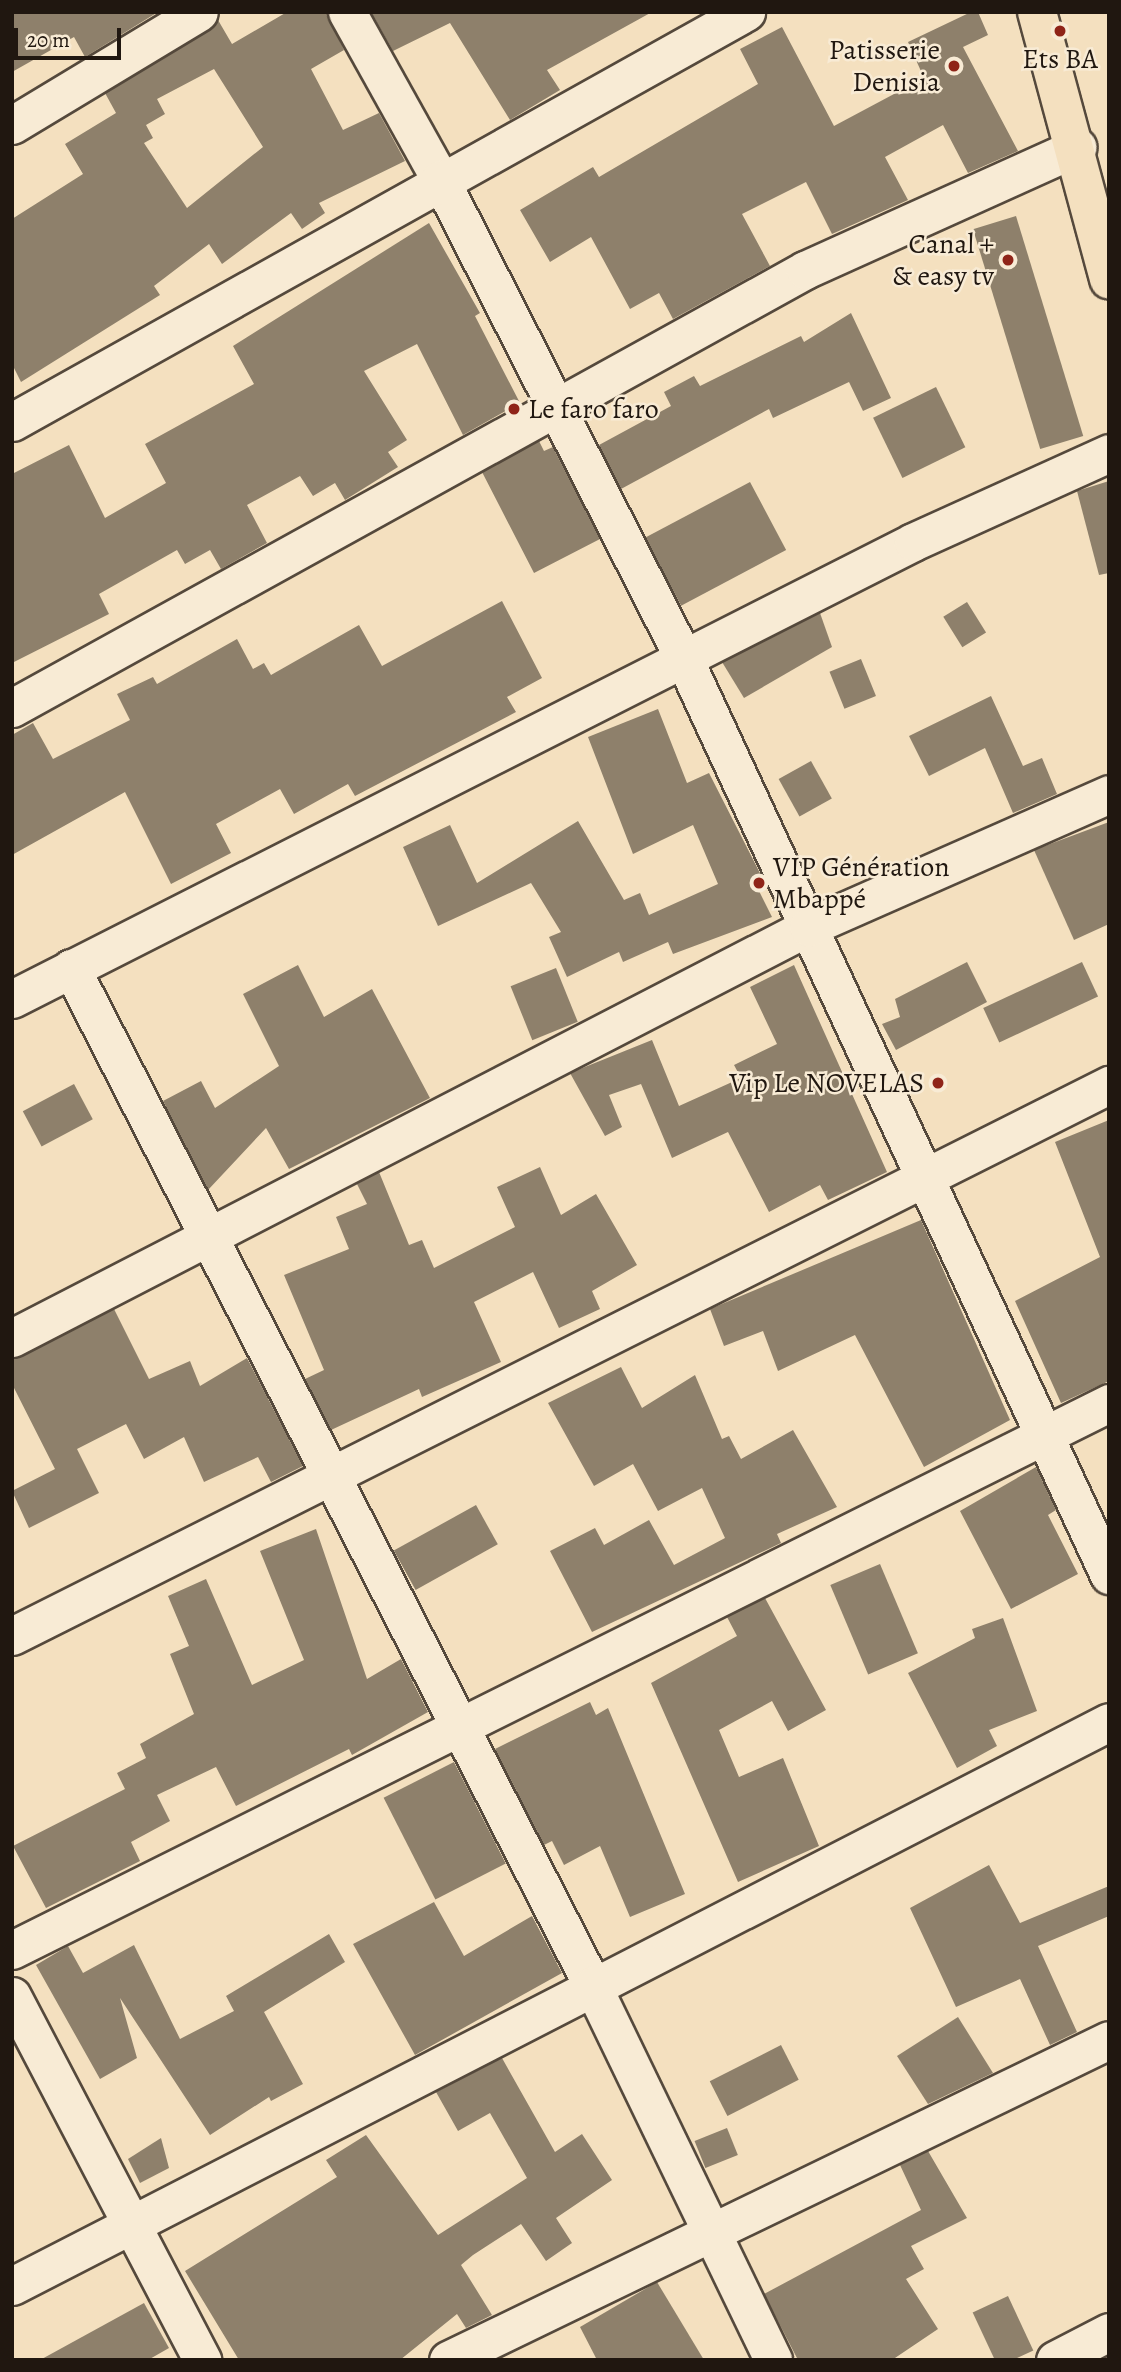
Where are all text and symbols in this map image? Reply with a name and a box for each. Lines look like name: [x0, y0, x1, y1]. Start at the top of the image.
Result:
scale bar: [18, 14, 124, 58]
marker: Ets BA: [1052, 23, 1068, 39]
text: 20 m: [27, 26, 70, 54]
place label: Patisserie Denisia: [829, 33, 940, 99]
place label: Ets BA: [1022, 42, 1098, 76]
marker: Patisserie Denisia: [946, 58, 962, 74]
place label: Canal + & easy tv: [892, 227, 994, 293]
marker: Canal + & easy tv: [1000, 252, 1016, 268]
place label: Le faro faro: [528, 392, 659, 426]
marker: Le faro faro: [506, 401, 522, 417]
place label: VIP Génération Mbappé: [773, 850, 950, 916]
marker: VIP Génération Mbappé: [751, 875, 767, 891]
place label: Vip Le NOVELAS: [729, 1066, 924, 1100]
marker: Vip Le NOVELAS: [930, 1075, 946, 1091]

